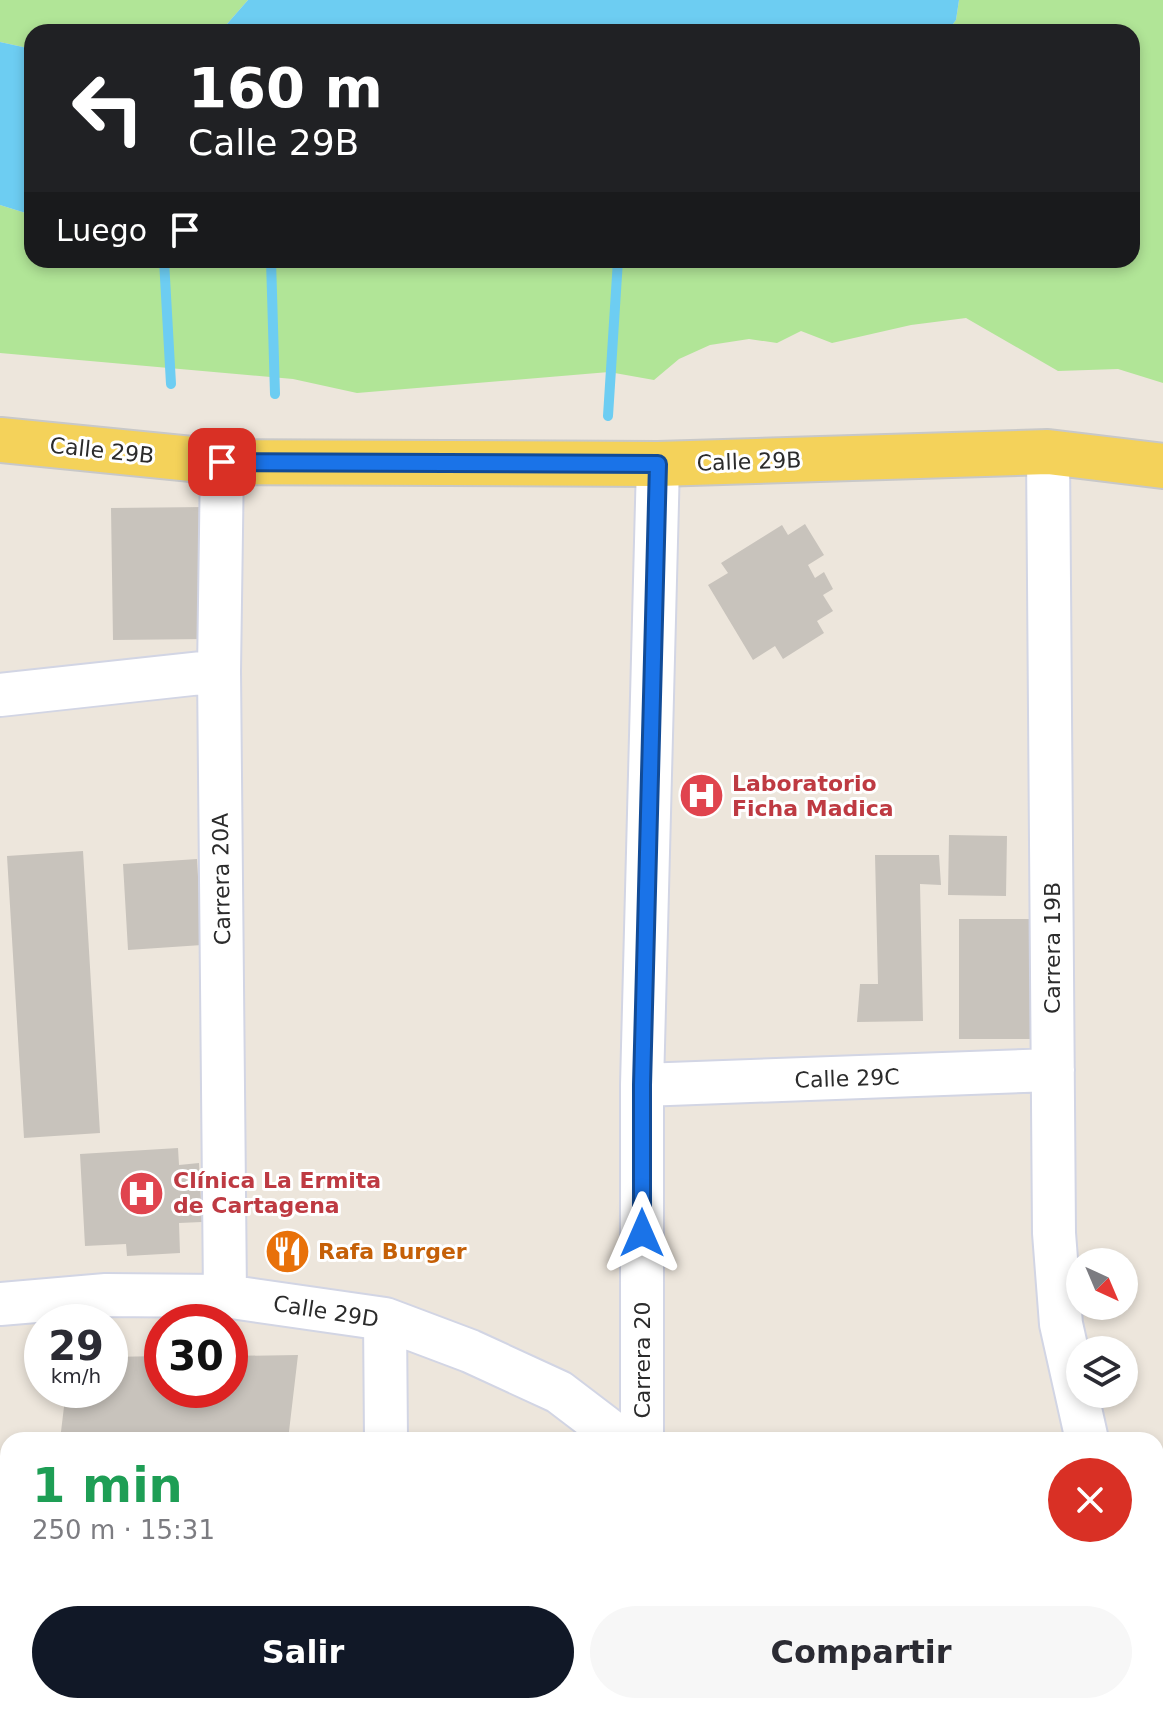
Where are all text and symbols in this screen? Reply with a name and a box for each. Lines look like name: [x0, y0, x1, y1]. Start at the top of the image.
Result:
text: 160 m: [188, 55, 383, 120]
icon: left: [56, 56, 160, 160]
text: Calle 29B: [188, 122, 359, 163]
icon: arrive: [163, 208, 207, 252]
text: Luego: [56, 213, 147, 248]
pin: [188, 428, 256, 496]
street label: Calle 29B: [49, 433, 155, 468]
icon: arrive: [200, 440, 244, 484]
street label: Calle 29B: [696, 447, 802, 476]
place label: Laboratorio Ficha Madica: [732, 771, 894, 821]
hospital icon: Laboratorio Ficha Madica: [677, 772, 725, 820]
street label: Carrera 20A: [208, 813, 235, 945]
street label: Carrera 19B: [1040, 882, 1065, 1014]
street label: Calle 29C: [794, 1064, 900, 1093]
place label: Clínica La Ermita de Cartagena: [173, 1168, 381, 1218]
hospital icon: Clínica La Ermita de Cartagena: [118, 1169, 166, 1217]
position arrow: [600, 1191, 684, 1275]
restaurant icon: Rafa Burger: [263, 1227, 311, 1275]
place label: Rafa Burger: [318, 1239, 467, 1264]
north arrow: [1066, 1248, 1138, 1320]
map controls: [1066, 1248, 1138, 1408]
street label: Calle 29D: [271, 1291, 380, 1332]
street label: Carrera 20: [630, 1301, 655, 1419]
speed limit sign: 30: [144, 1304, 248, 1408]
text: 29: [48, 1323, 104, 1369]
button: layers: [1066, 1336, 1138, 1408]
text: km/h: [51, 1364, 101, 1388]
text: 1 min: [32, 1457, 183, 1513]
button: close: [1048, 1458, 1132, 1542]
text: 250 m · 15:31: [32, 1515, 215, 1545]
button: Salir: [32, 1606, 574, 1698]
button: Compartir: [590, 1606, 1132, 1698]

